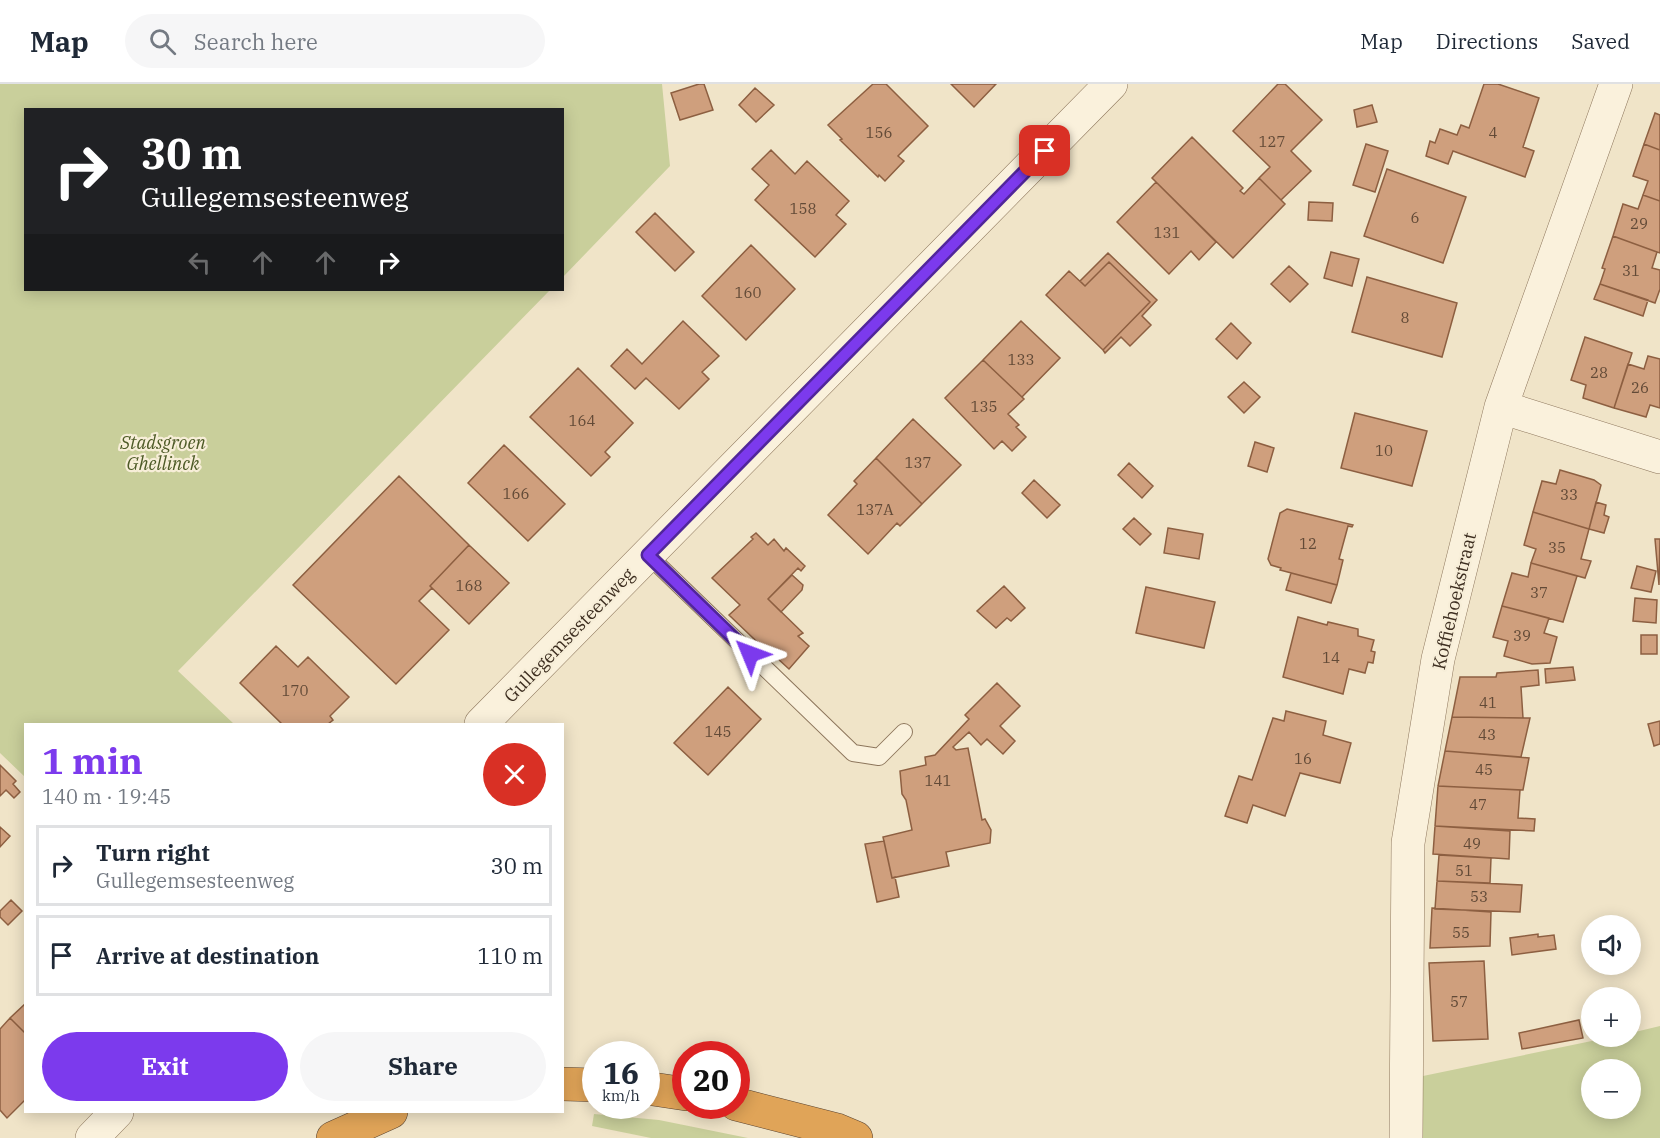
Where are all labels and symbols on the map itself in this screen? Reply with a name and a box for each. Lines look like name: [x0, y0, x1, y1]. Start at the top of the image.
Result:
house number: 156: [865, 123, 893, 142]
house number: 4: [1488, 123, 1498, 142]
pin: [1019, 125, 1070, 176]
house number: 127: [1258, 132, 1286, 151]
house number: 158: [789, 199, 817, 218]
house number: 6: [1410, 208, 1420, 227]
house number: 29: [1630, 214, 1648, 233]
house number: 131: [1153, 223, 1181, 242]
house number: 31: [1622, 261, 1640, 280]
house number: 160: [734, 283, 762, 302]
house number: 8: [1400, 308, 1410, 327]
house number: 133: [1007, 350, 1035, 369]
house number: 28: [1590, 363, 1608, 382]
house number: 26: [1631, 378, 1649, 397]
house number: 135: [970, 397, 998, 416]
house number: 164: [568, 411, 596, 430]
park label: Stadsgroen Ghellinck: [119, 431, 207, 475]
house number: 10: [1375, 441, 1393, 460]
house number: 137: [904, 453, 932, 472]
house number: 166: [502, 484, 530, 503]
house number: 33: [1560, 485, 1578, 504]
house number: 137A: [856, 500, 894, 519]
street label: Koffiehoekstraat: [1427, 530, 1481, 672]
house number: 12: [1299, 534, 1317, 553]
house number: 35: [1548, 538, 1566, 557]
street label: Gullegemsesteenweg: [499, 563, 639, 707]
house number: 168: [455, 576, 483, 595]
house number: 37: [1530, 583, 1548, 602]
position arrow: [718, 622, 782, 686]
house number: 39: [1513, 626, 1531, 645]
house number: 14: [1322, 648, 1340, 667]
house number: 170: [281, 681, 309, 700]
house number: 41: [1479, 693, 1497, 712]
house number: 145: [704, 722, 732, 741]
house number: 43: [1478, 725, 1496, 744]
house number: 16: [1294, 749, 1312, 768]
house number: 45: [1475, 760, 1493, 779]
house number: 141: [924, 771, 952, 790]
house number: 47: [1469, 795, 1487, 814]
house number: 49: [1463, 834, 1481, 853]
house number: 51: [1455, 861, 1473, 880]
house number: 53: [1470, 887, 1488, 906]
house number: 55: [1452, 923, 1470, 942]
house number: 57: [1450, 992, 1468, 1011]
speed limit sign: 20: [672, 1041, 750, 1119]

